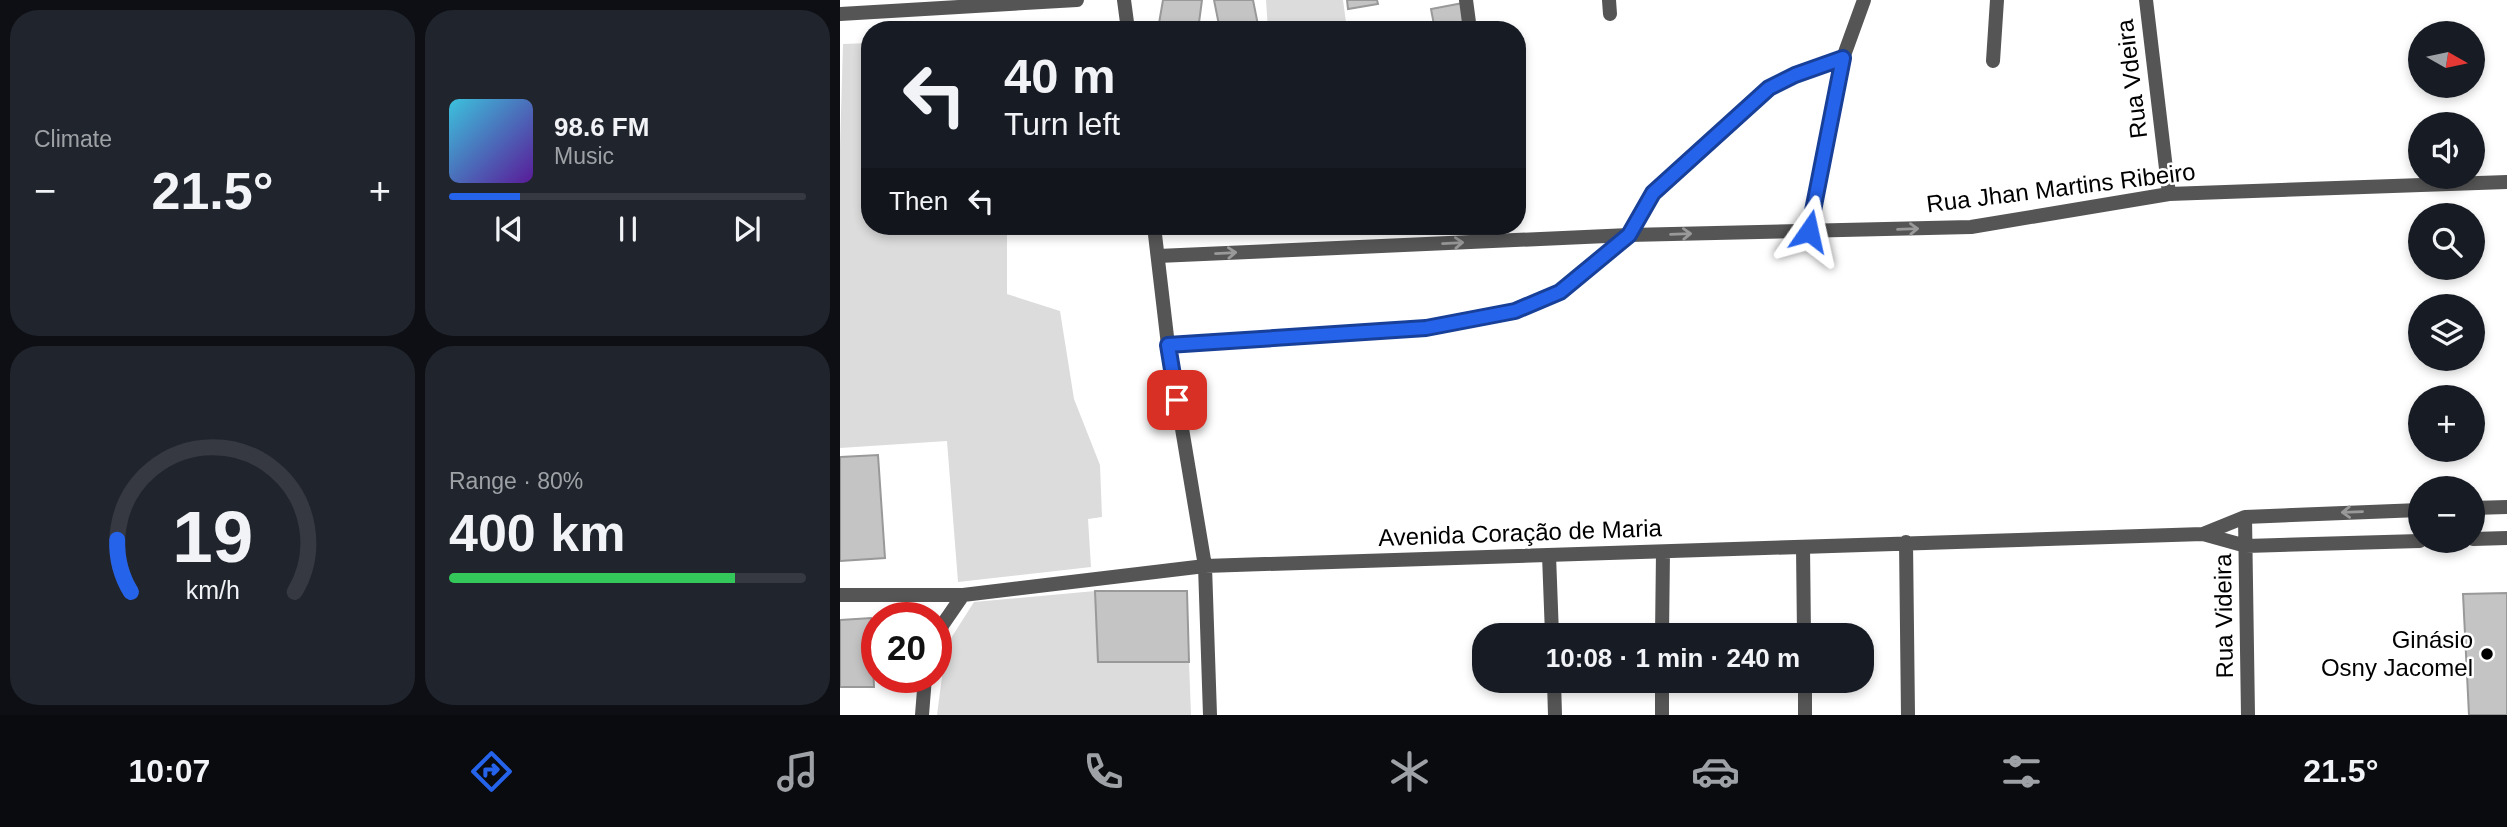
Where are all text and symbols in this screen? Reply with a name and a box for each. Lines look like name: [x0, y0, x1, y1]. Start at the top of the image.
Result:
street label: Rua Vdeira: [2111, 17, 2152, 140]
north arrow: [2408, 21, 2485, 98]
map controls: [2408, 21, 2485, 553]
icon: left: [889, 49, 980, 140]
text: 40 m: [1004, 49, 1116, 103]
text: Turn left: [1004, 106, 1120, 142]
text: 98.6 FM: [554, 112, 649, 142]
button: sound: [2408, 112, 2485, 189]
text: Climate: [34, 126, 112, 152]
text: Music: [554, 143, 614, 169]
street label: Rua Jhan Martins Ribeiro: [1925, 158, 2197, 217]
text: 21.5°: [151, 162, 274, 220]
text: −: [34, 170, 56, 212]
text: +: [369, 170, 391, 212]
icon: left: [962, 182, 1000, 220]
text: Then: [889, 186, 948, 216]
position arrow: [1772, 194, 1846, 268]
button: search: [2408, 203, 2485, 280]
icon: previous: [490, 210, 528, 248]
icon: pause: [609, 210, 647, 248]
icon: next: [728, 210, 766, 248]
one-way arrow: [1896, 222, 1919, 235]
one-way arrow: [1669, 227, 1692, 240]
one-way arrow: [1442, 237, 1465, 250]
one-way arrow: [1214, 247, 1237, 260]
button: layers: [2408, 294, 2485, 371]
pin: [1147, 370, 1207, 430]
icon: arrive: [1158, 381, 1196, 419]
button: +: [2408, 385, 2485, 462]
text: Range · 80%: [449, 468, 583, 494]
button: −: [2408, 476, 2485, 553]
text: 19: [172, 496, 253, 577]
text: 400 km: [449, 504, 625, 562]
one-way arrow: [2341, 506, 2364, 519]
street label: Avenida Coração de Maria: [1378, 514, 1663, 551]
street label: Rua Videira: [2209, 553, 2238, 679]
text: km/h: [185, 575, 240, 603]
speed limit sign: 20: [861, 602, 952, 693]
place label: Ginásio Osny Jacomel: [2321, 626, 2473, 681]
text: 10:08 · 1 min · 240 m: [1546, 643, 1800, 673]
marker: Ginásio Osny Jacomel: [2479, 646, 2495, 662]
icon: directions: [467, 747, 516, 796]
icon: music: [773, 747, 822, 796]
icon: phone: [1079, 747, 1128, 796]
icon: climate: [1385, 747, 1434, 796]
icon: car: [1691, 747, 1740, 796]
icon: filters: [1997, 747, 2046, 796]
text: 10:07: [129, 753, 210, 789]
text: 21.5°: [2303, 753, 2378, 789]

